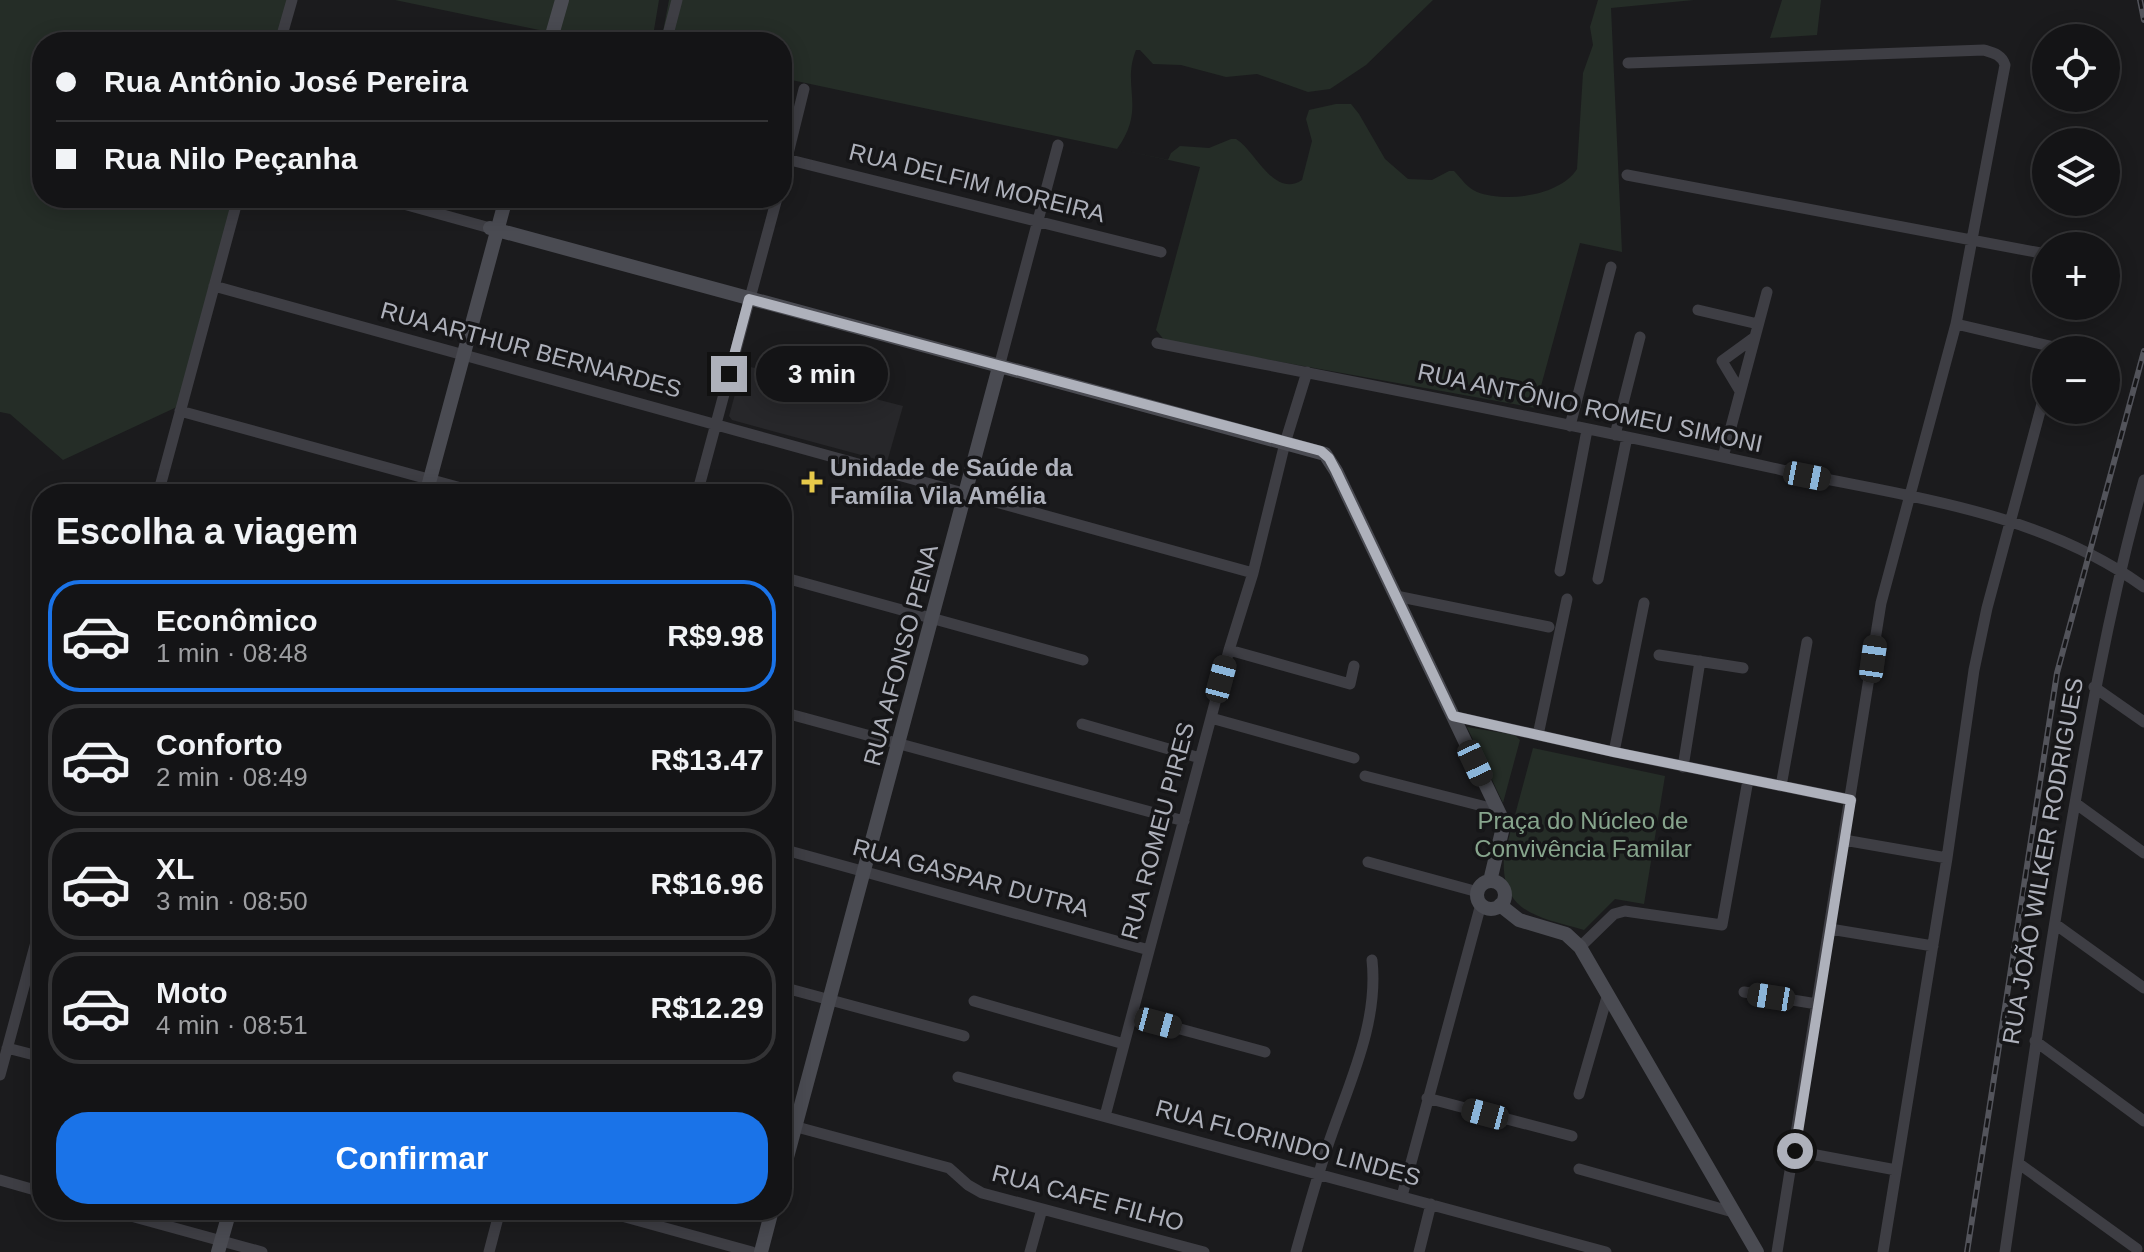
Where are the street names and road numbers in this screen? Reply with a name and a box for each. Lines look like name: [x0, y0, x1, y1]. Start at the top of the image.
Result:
street label: RUA DELFIM MOREIRA: [846, 138, 1108, 227]
street label: RUA ARTHUR BERNARDES: [378, 296, 684, 403]
street label: RUA ANTÔNIO ROMEU SIMONI: [1415, 358, 1765, 457]
street label: RUA AFONSO PENA: [858, 541, 943, 769]
street label: RUA JOÃO WILKER RODRIGUES: [1997, 675, 2088, 1046]
street label: RUA ROMEU PIRES: [1115, 719, 1200, 943]
street label: RUA GASPAR DUTRA: [850, 833, 1092, 922]
street label: RUA FLORINDO LINDES: [1153, 1094, 1424, 1191]
street label: RUA CAFE FILHO: [989, 1159, 1187, 1236]

